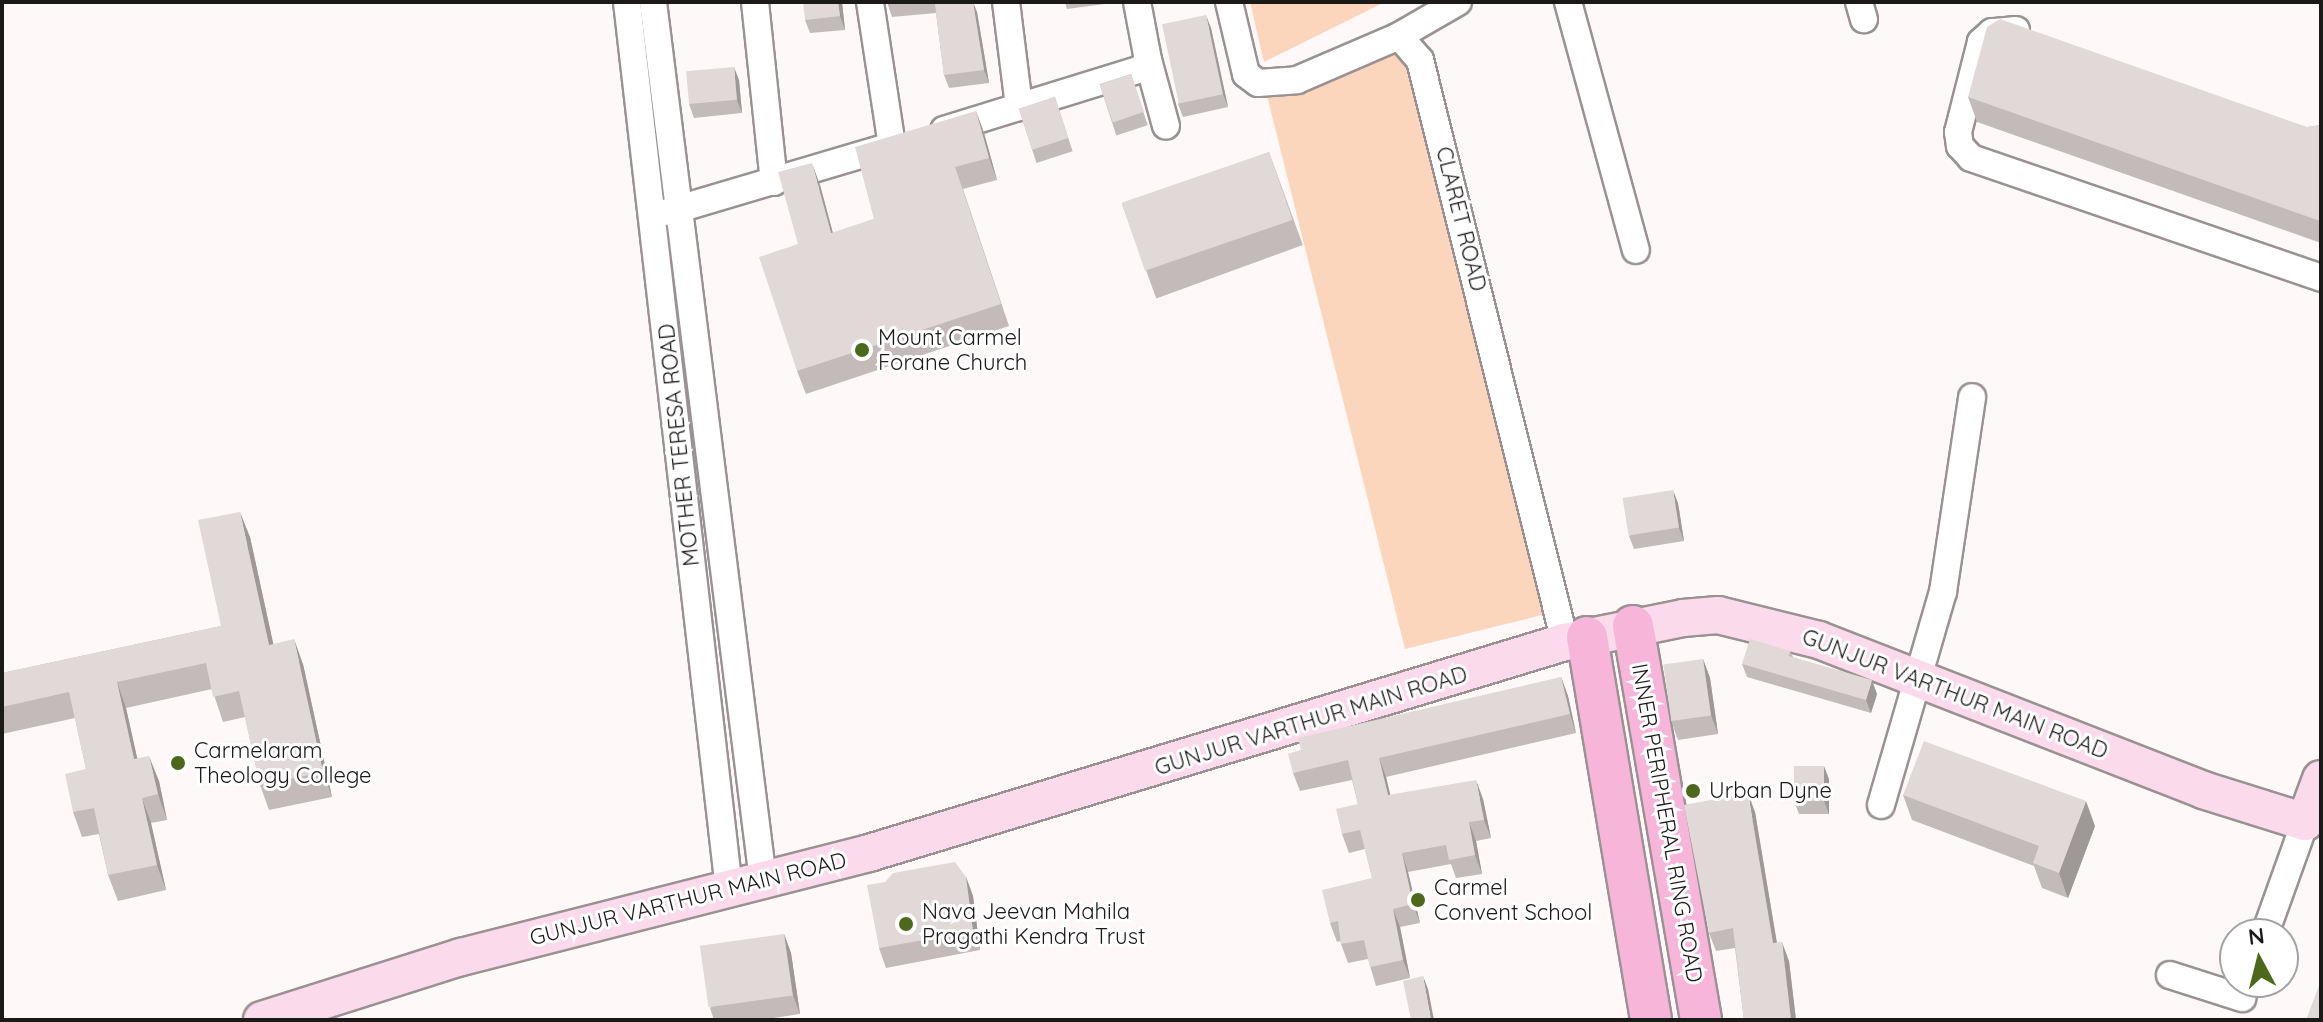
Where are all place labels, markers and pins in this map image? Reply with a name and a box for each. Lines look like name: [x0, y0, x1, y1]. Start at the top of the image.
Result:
place label: Mount Carmel Forane Church: [878, 324, 1027, 376]
marker: Mount Carmel Forane Church: [853, 341, 871, 359]
place label: Carmelaram Theology College: [194, 737, 371, 788]
marker: Carmelaram Theology College: [169, 754, 187, 772]
place label: Urban Dyne: [1709, 778, 1832, 804]
marker: Urban Dyne: [1684, 782, 1702, 800]
place label: Carmel Convent School: [1434, 874, 1592, 926]
marker: Carmel Convent School: [1409, 891, 1427, 909]
place label: Nava Jeevan Mahila Pragathi Kendra Trust: [922, 898, 1145, 950]
marker: Nava Jeevan Mahila Pragathi Kendra Trust: [897, 915, 915, 933]

